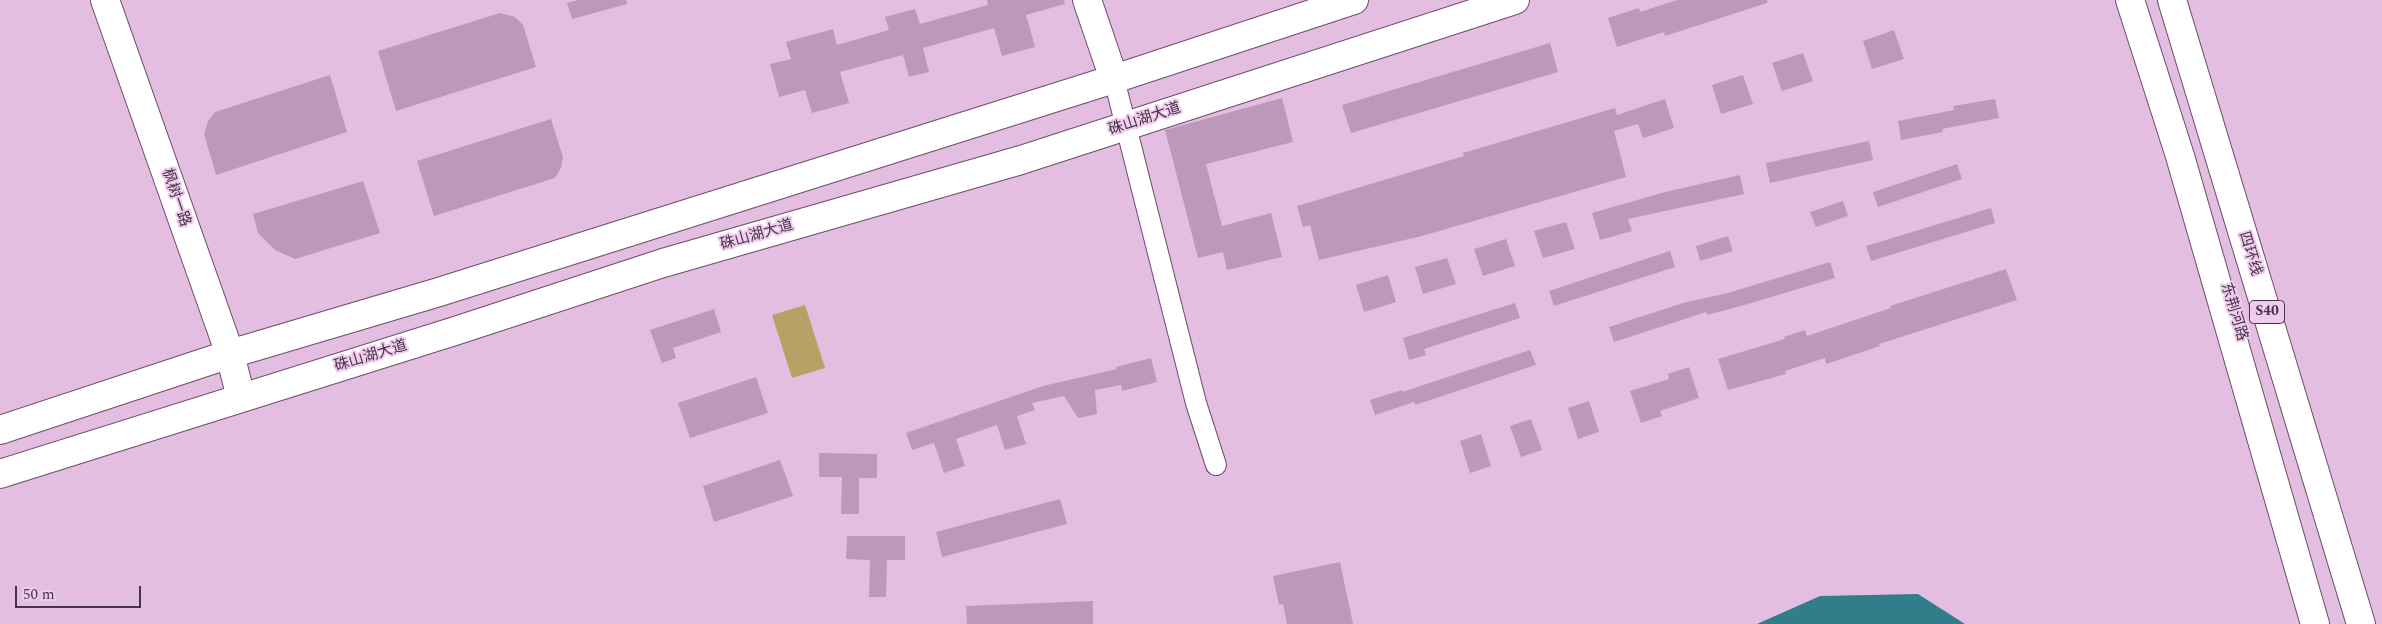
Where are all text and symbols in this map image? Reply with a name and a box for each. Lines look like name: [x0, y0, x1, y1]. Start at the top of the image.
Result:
street label: 硃山湖大道: [1107, 100, 1183, 140]
street label: 枫树一路: [157, 167, 193, 229]
street label: 硃山湖大道: [718, 217, 796, 255]
street label: 四环线: [2234, 230, 2264, 278]
street label: 东荆河路: [2216, 281, 2250, 343]
road number: S40: [2250, 300, 2284, 324]
street label: 硃山湖大道: [333, 337, 409, 377]
scale bar: [18, 576, 144, 608]
text: 50 m: [23, 583, 55, 606]

